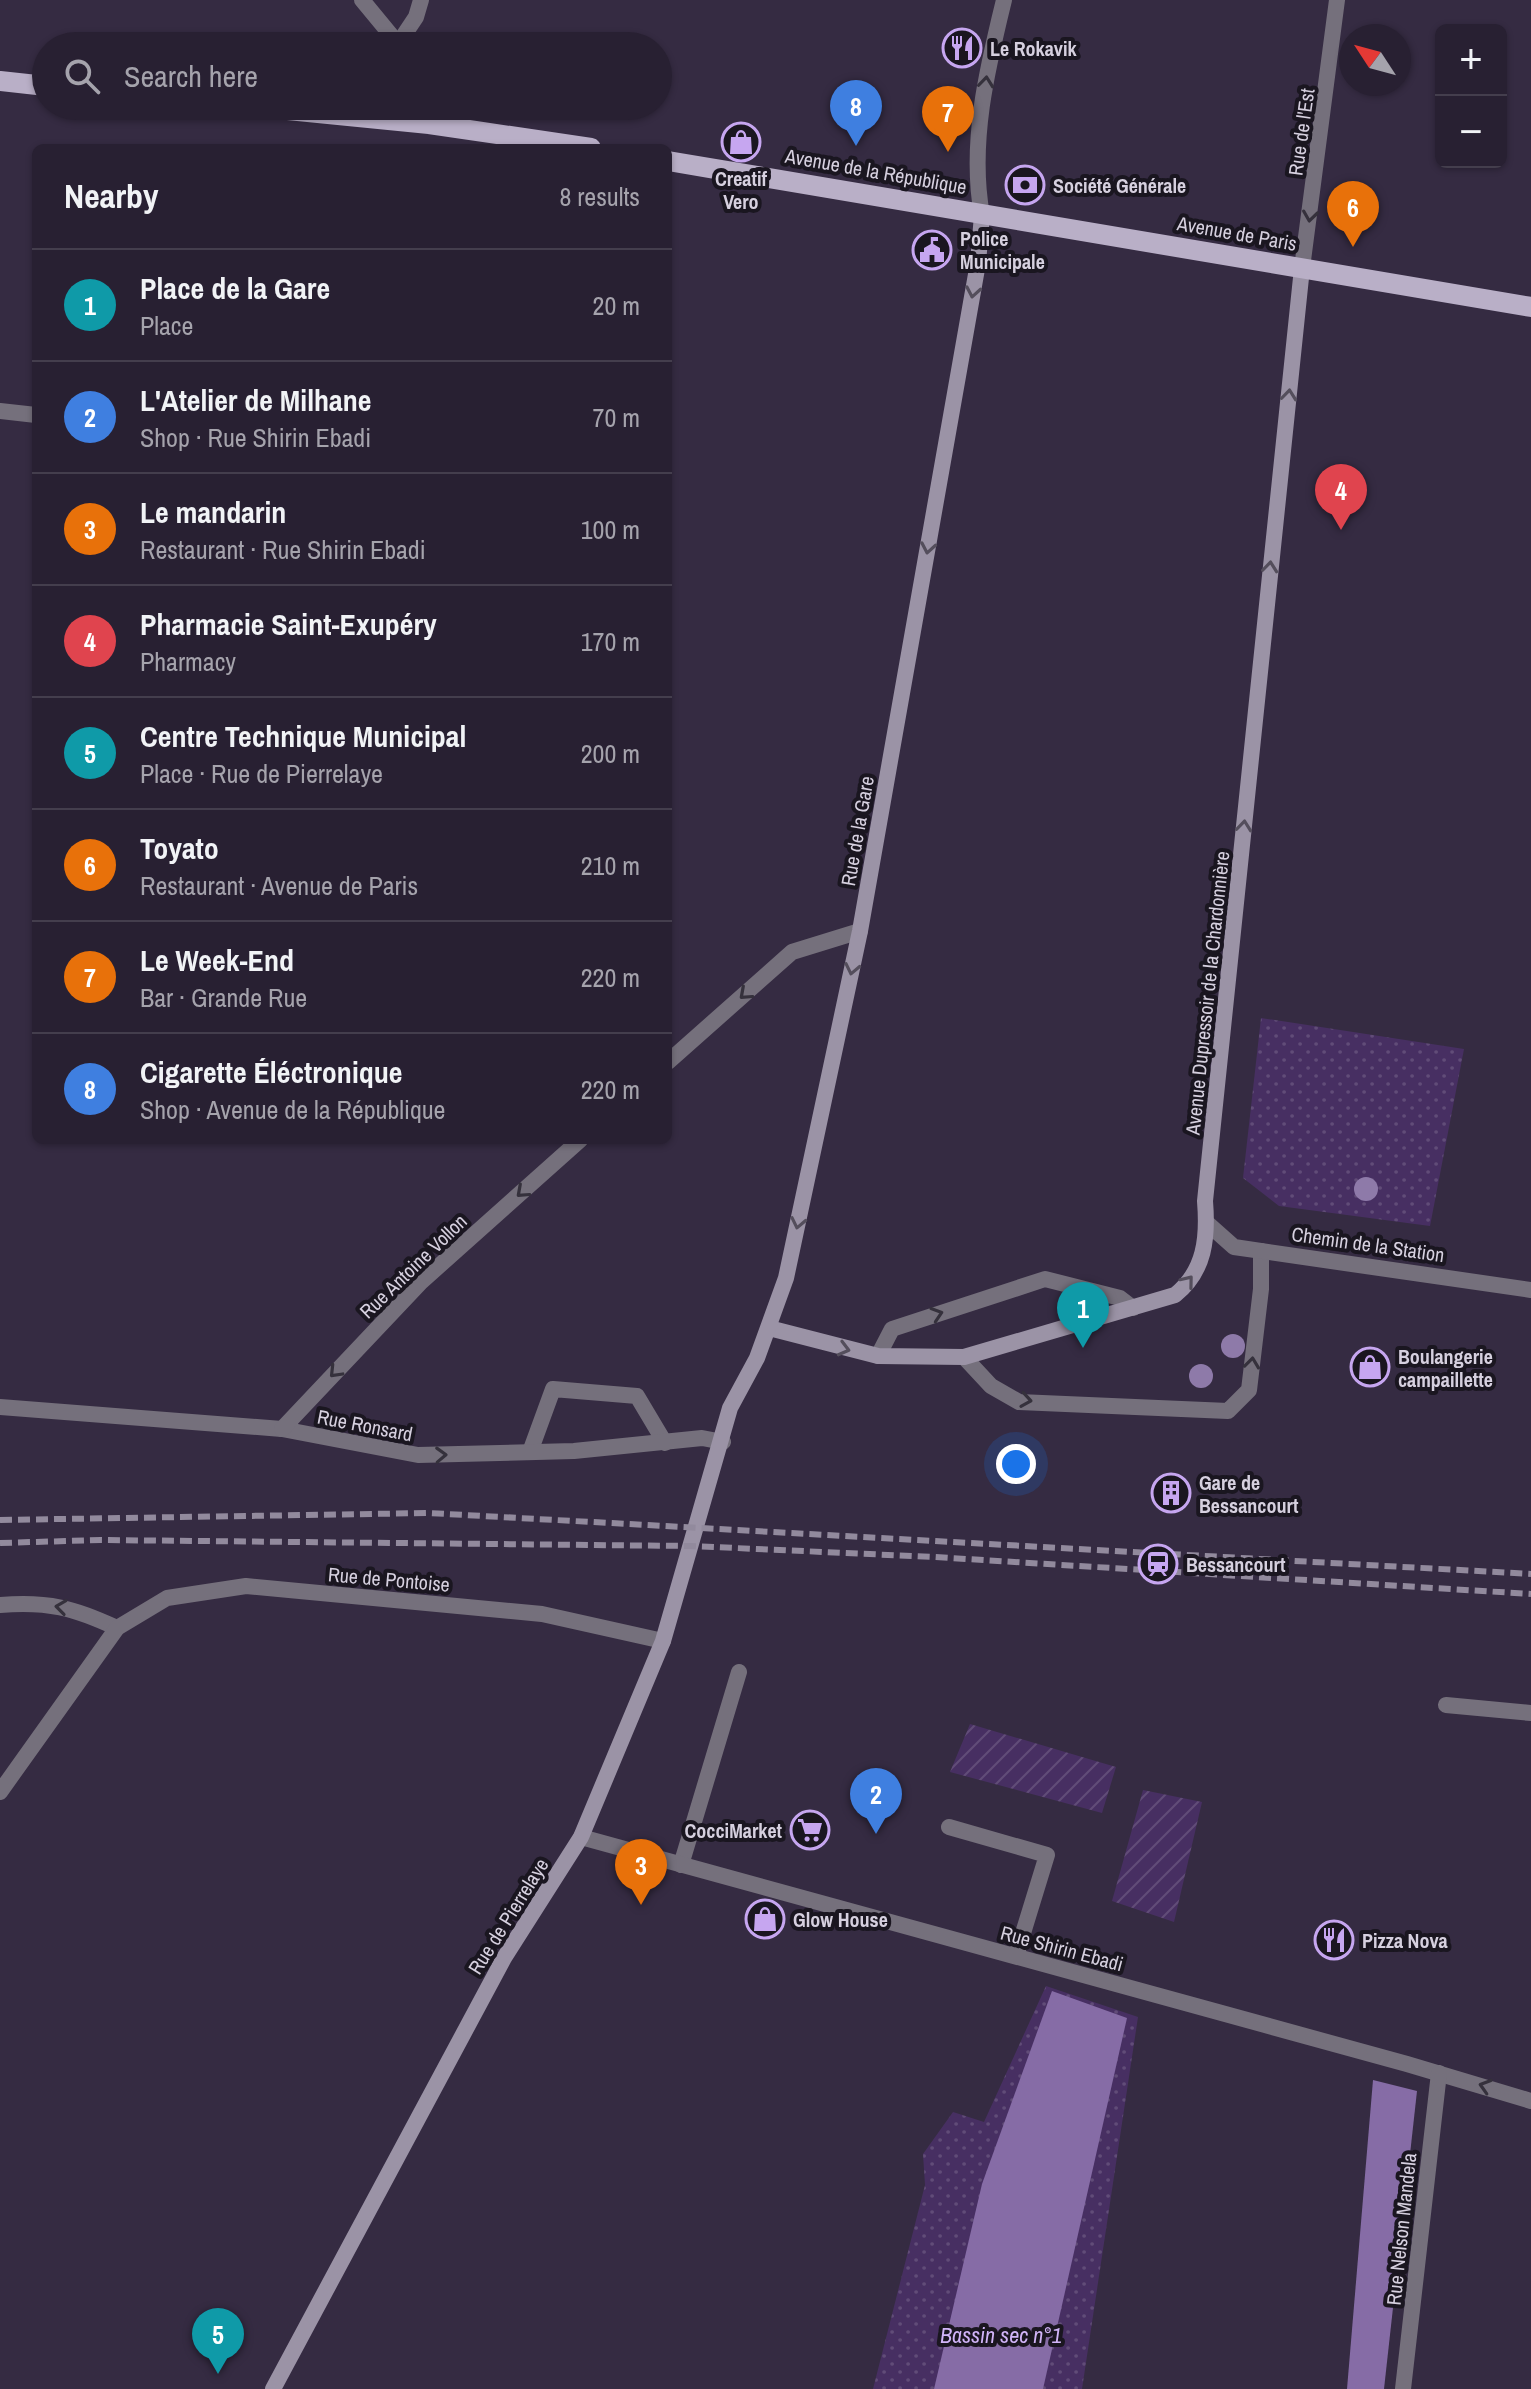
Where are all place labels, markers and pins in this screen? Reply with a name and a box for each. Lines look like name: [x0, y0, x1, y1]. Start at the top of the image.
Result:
restaurant icon: Le Rokavik: [941, 27, 983, 69]
place label: Le Rokavik: [990, 35, 1077, 62]
pin: 8: [830, 80, 882, 146]
pin: 7: [922, 86, 974, 152]
shop icon: Creatif Vero: [720, 121, 762, 163]
bank icon: Société Générale: [1004, 164, 1046, 206]
place label: Creatif Vero: [715, 165, 768, 215]
place label: Société Générale: [1053, 172, 1186, 199]
pin: 6: [1327, 181, 1379, 247]
place label: Police Municipale: [960, 225, 1045, 275]
public building icon: Police Municipale: [911, 229, 953, 271]
pin: 4: [1315, 464, 1367, 530]
pin: 1: [1057, 1282, 1109, 1348]
place label: Boulangerie campaillette: [1398, 1343, 1493, 1393]
shop icon: Boulangerie campaillette: [1349, 1346, 1391, 1388]
place label: Gare de Bessancourt: [1199, 1469, 1299, 1519]
building icon: Gare de Bessancourt: [1150, 1472, 1192, 1514]
station icon: Bessancourt: [1137, 1543, 1179, 1585]
place label: Bessancourt: [1186, 1551, 1286, 1578]
pin: 2: [850, 1768, 902, 1834]
supermarket icon: CocciMarket: [789, 1809, 831, 1851]
place label: CocciMarket: [684, 1817, 783, 1844]
pin: 3: [615, 1839, 667, 1905]
shop icon: Glow House: [744, 1898, 786, 1940]
place label: Glow House: [793, 1906, 888, 1933]
restaurant icon: Pizza Nova: [1313, 1919, 1355, 1961]
place label: Pizza Nova: [1362, 1927, 1448, 1954]
pin: 5: [192, 2308, 244, 2374]

